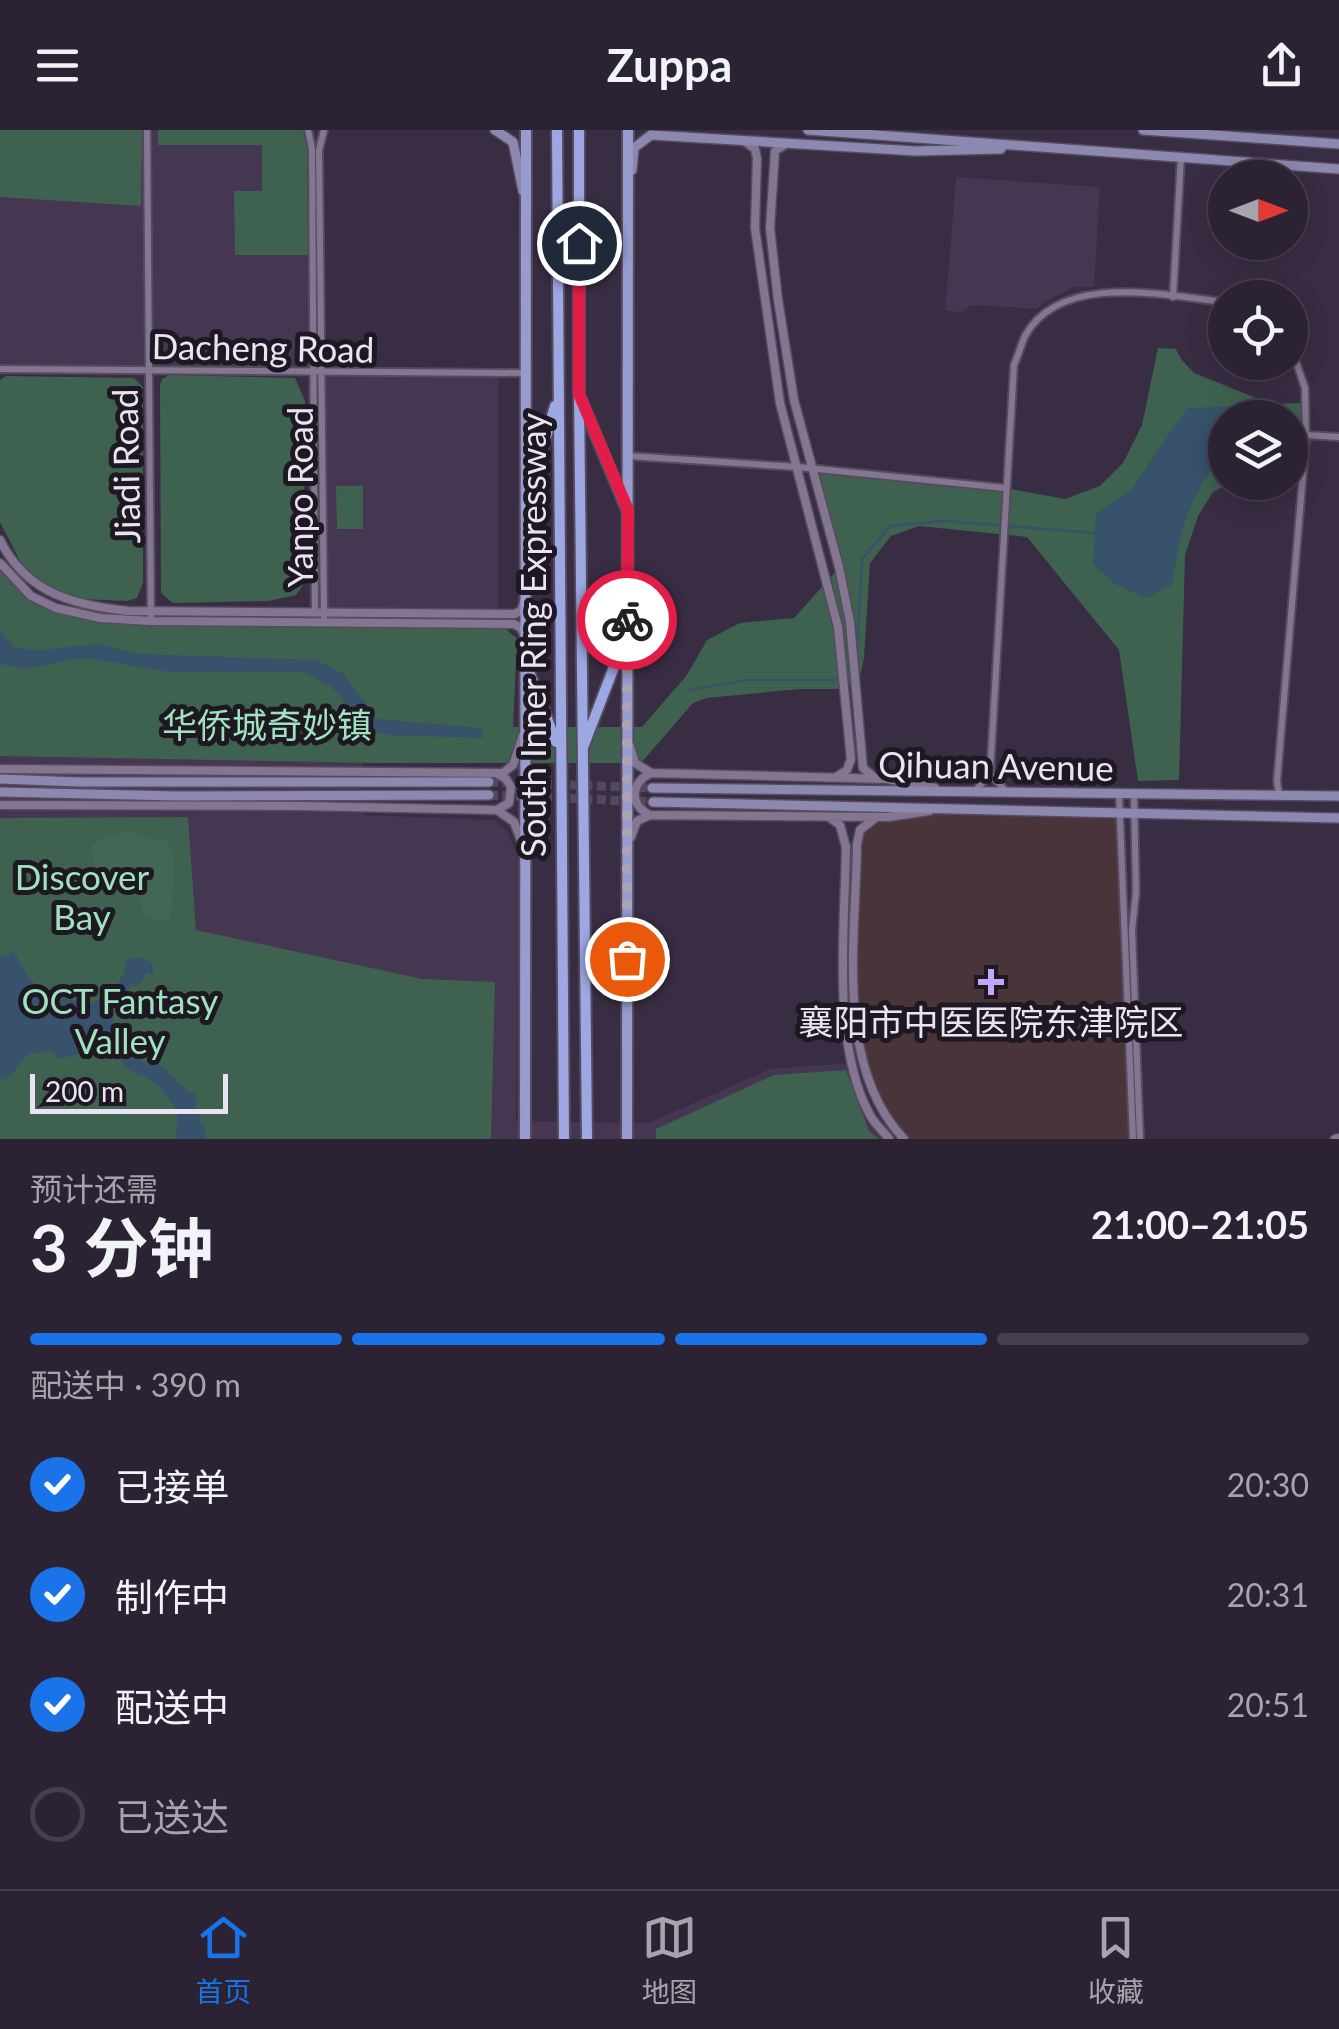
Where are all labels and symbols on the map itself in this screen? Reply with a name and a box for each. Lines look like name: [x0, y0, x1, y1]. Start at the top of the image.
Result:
north arrow: [1208, 160, 1308, 260]
pin: [537, 201, 622, 286]
street label: Dacheng Road: [151, 324, 375, 370]
street label: Jiadi Road: [103, 388, 147, 544]
street label: Yanpo Road: [278, 407, 320, 587]
street label: South Inner Ring Expressway: [511, 413, 553, 857]
courier: [577, 570, 677, 670]
park label: 华侨城奇妙镇: [162, 703, 372, 745]
street label: Qihuan Avenue: [878, 742, 1114, 788]
park label: Discover Bay: [15, 855, 149, 937]
pin: [585, 917, 670, 1002]
marker: 襄阳市中医医院东津院区: [978, 969, 1004, 995]
park label: OCT Fantasy Valley: [22, 979, 218, 1061]
place label: 襄阳市中医医院东津院区: [798, 1000, 1184, 1042]
scale bar: [30, 1069, 228, 1114]

